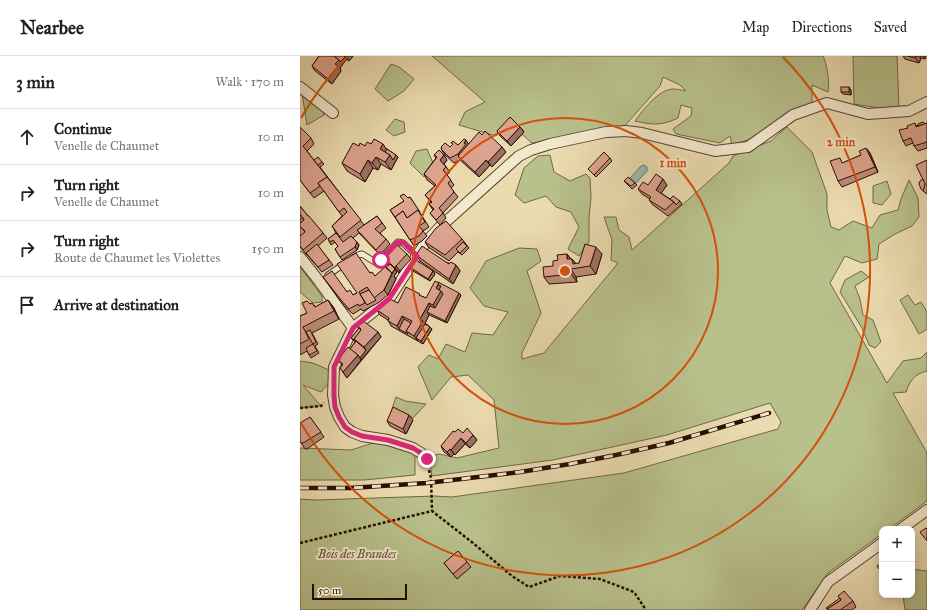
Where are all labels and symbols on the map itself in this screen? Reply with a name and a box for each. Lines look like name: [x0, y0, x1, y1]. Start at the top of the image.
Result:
text: 2 min: [827, 135, 856, 149]
text: 1 min: [659, 156, 687, 170]
route start: [372, 251, 390, 269]
centre of rings: [558, 264, 572, 278]
route end: [418, 450, 436, 468]
park label: Bois des Brandes: [317, 547, 396, 561]
scale bar: [312, 582, 407, 601]

